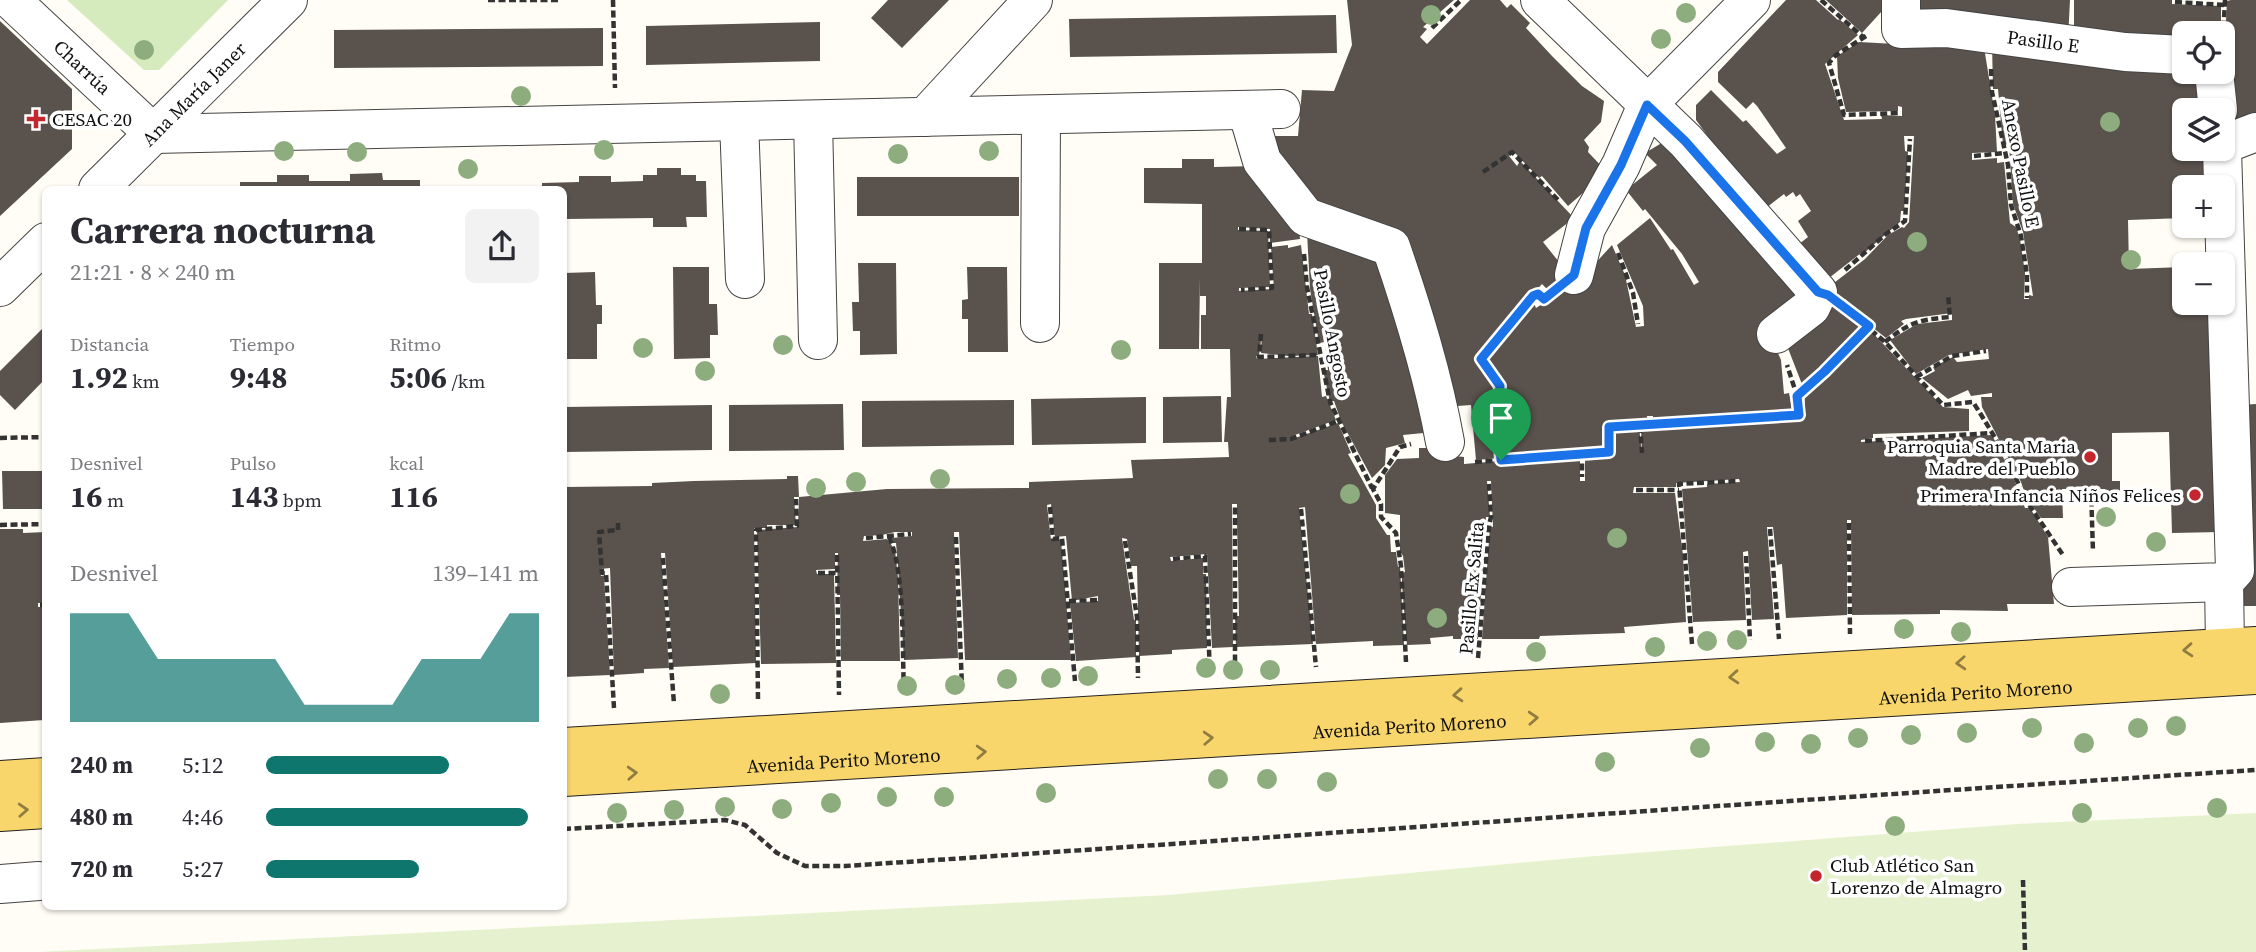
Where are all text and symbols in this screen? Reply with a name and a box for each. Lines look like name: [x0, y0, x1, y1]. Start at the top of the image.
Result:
map controls: [2172, 21, 2235, 315]
button: locate: [2172, 21, 2235, 84]
street label: Pasillo E: [2005, 23, 2081, 59]
street label: Charrúa: [48, 34, 117, 101]
street label: Ana María Janer: [136, 36, 252, 152]
street label: Anexo Pasillo E: [1996, 96, 2046, 230]
button: layers: [2172, 98, 2235, 161]
place label: CESAC 20: [52, 106, 132, 132]
marker: CESAC 20: [26, 109, 46, 129]
button: +: [2172, 175, 2235, 238]
text: Carrera nocturna: [70, 204, 375, 256]
button: share: [465, 209, 539, 283]
button: −: [2172, 252, 2235, 315]
text: 21:21 · 8 × 240 m: [70, 256, 236, 288]
street label: Pasillo Angosto: [1308, 267, 1358, 399]
text: Distancia: [70, 331, 149, 357]
text: Tiempo: [230, 331, 295, 357]
text: Ritmo: [389, 331, 441, 357]
text: 1.92: [70, 357, 128, 398]
text: 9:48: [230, 357, 287, 398]
text: 5:06: [389, 357, 447, 398]
text: km: [128, 368, 160, 394]
text: /km: [447, 368, 485, 394]
pin: [1471, 388, 1531, 460]
icon: arrive: [1482, 399, 1520, 437]
place label: Parroquia Santa Maria Madre del Pueblo: [1887, 433, 2076, 481]
marker: Parroquia Santa Maria Madre del Pueblo: [2082, 449, 2098, 465]
text: Desnivel: [70, 450, 143, 476]
text: Pulso: [230, 450, 276, 476]
text: kcal: [389, 450, 424, 476]
text: 16: [70, 476, 103, 517]
text: 143: [230, 476, 278, 517]
text: 116: [389, 476, 438, 517]
place label: Primera Infancia Niños Felices: [1920, 482, 2181, 508]
text: m: [103, 487, 124, 513]
text: bpm: [278, 487, 322, 513]
marker: Primera Infancia Niños Felices: [2187, 487, 2203, 503]
street label: Pasillo Ex Salita: [1452, 520, 1490, 656]
text: Desnivel: [70, 557, 158, 589]
text: 139–141 m: [432, 557, 539, 589]
one-way arrow: [2182, 642, 2193, 657]
one-way arrow: [1955, 656, 1966, 671]
one-way arrow: [1728, 670, 1739, 685]
street label: Avenida Perito Moreno: [1878, 673, 2073, 711]
one-way arrow: [1452, 687, 1463, 702]
street label: Avenida Perito Moreno: [1312, 707, 1507, 745]
one-way arrow: [1528, 711, 1539, 726]
one-way arrow: [1203, 731, 1214, 746]
street label: Avenida Perito Moreno: [746, 741, 941, 779]
one-way arrow: [976, 745, 987, 760]
text: 240 m: [70, 749, 133, 781]
text: 5:12: [182, 749, 223, 781]
one-way arrow: [626, 766, 637, 781]
text: 480 m: [70, 801, 133, 833]
text: 4:46: [182, 801, 223, 833]
one-way arrow: [18, 803, 29, 818]
place label: Club Atlético San Lorenzo de Almagro: [1830, 852, 2002, 900]
text: 720 m: [70, 853, 133, 885]
text: 5:27: [182, 853, 223, 885]
marker: Club Atlético San Lorenzo de Almagro: [1808, 868, 1824, 884]

